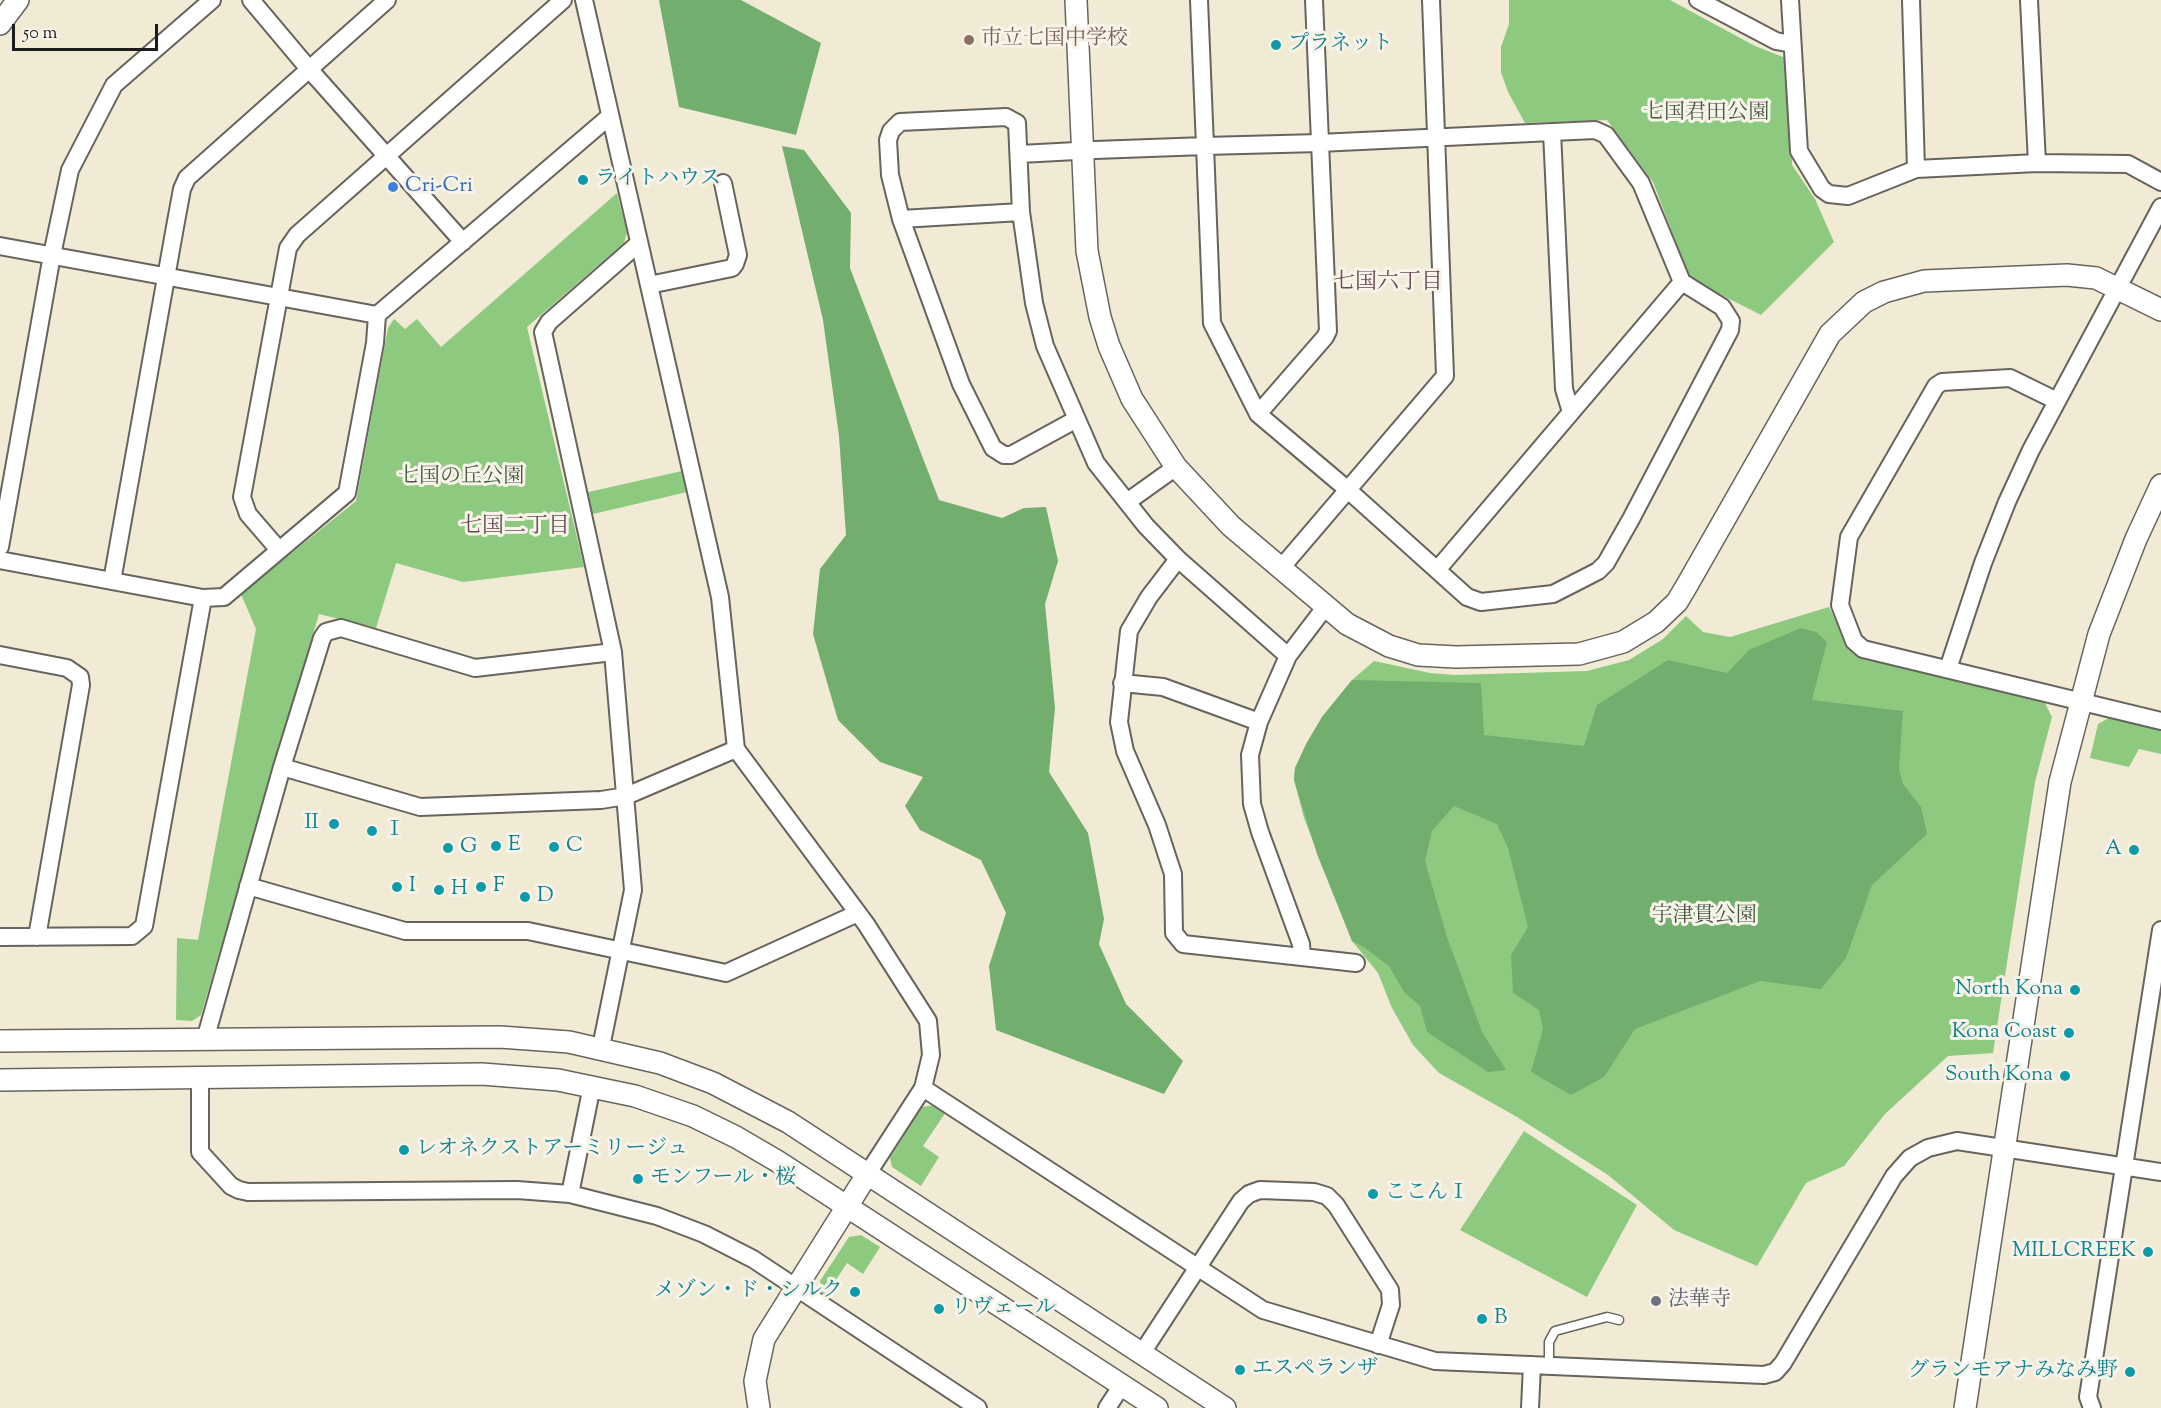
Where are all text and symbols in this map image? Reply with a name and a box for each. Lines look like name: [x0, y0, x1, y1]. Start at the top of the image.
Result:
scale bar: [15, 12, 160, 50]
text: 50 m: [23, 21, 57, 47]
place label: 市立七国中学校: [981, 27, 1128, 53]
place label: プラネット: [1288, 32, 1393, 58]
marker: 市立七国中学校: [962, 33, 976, 47]
marker: プラネット: [1269, 38, 1283, 52]
park label: 七国君田公園: [1643, 101, 1769, 127]
place label: ライトハウス: [595, 167, 721, 193]
marker: ライトハウス: [576, 173, 590, 187]
place label: Cri-Cri: [405, 174, 473, 200]
marker: Cri-Cri: [386, 180, 400, 194]
district label: 七国六丁目: [1333, 271, 1443, 297]
park label: 七国の丘公園: [398, 465, 524, 491]
district label: 七国二丁目: [460, 515, 570, 541]
place label: Ⅱ: [301, 811, 322, 837]
marker: Ⅱ: [327, 817, 341, 831]
place label: Ⅰ: [384, 818, 405, 844]
marker: Ⅰ: [365, 824, 379, 838]
place label: E: [508, 833, 521, 859]
place label: C: [566, 834, 583, 860]
place label: G: [460, 835, 477, 861]
place label: A: [2105, 837, 2122, 863]
marker: E: [489, 839, 503, 853]
marker: C: [547, 840, 561, 854]
marker: G: [441, 841, 455, 855]
marker: A: [2127, 843, 2141, 857]
place label: I: [409, 874, 416, 900]
place label: F: [493, 874, 505, 900]
place label: H: [451, 877, 468, 903]
marker: I: [390, 880, 404, 894]
marker: F: [474, 880, 488, 894]
marker: H: [432, 883, 446, 897]
place label: D: [537, 884, 554, 910]
marker: D: [518, 890, 532, 904]
park label: 宇津貫公園: [1652, 904, 1756, 930]
place label: North Kona: [1955, 977, 2063, 1003]
marker: North Kona: [2068, 983, 2082, 997]
place label: Kona Coast: [1952, 1020, 2057, 1046]
marker: Kona Coast: [2062, 1026, 2076, 1040]
place label: South Kona: [1945, 1063, 2053, 1089]
marker: South Kona: [2058, 1069, 2072, 1083]
place label: レオネクストアーミリージュ: [416, 1137, 688, 1163]
marker: レオネクストアーミリージュ: [397, 1143, 411, 1157]
place label: モンフール・桜: [650, 1166, 796, 1192]
marker: モンフール・桜: [631, 1172, 645, 1186]
place label: ここんⅠ: [1385, 1181, 1469, 1207]
marker: ここんⅠ: [1366, 1187, 1380, 1201]
place label: MILLCREEK: [2012, 1239, 2136, 1265]
marker: MILLCREEK: [2141, 1245, 2155, 1259]
place label: メゾン・ド・シルク: [654, 1279, 843, 1305]
marker: メゾン・ド・シルク: [848, 1285, 862, 1299]
place label: 法華寺: [1668, 1288, 1731, 1314]
marker: 法華寺: [1649, 1294, 1663, 1308]
place label: リヴェール: [951, 1296, 1056, 1322]
marker: リヴェール: [932, 1302, 946, 1316]
place label: B: [1494, 1306, 1507, 1332]
marker: B: [1475, 1312, 1489, 1326]
place label: エスペランザ: [1252, 1357, 1378, 1383]
place label: グランモアナみなみ野: [1908, 1359, 2118, 1385]
marker: エスペランザ: [1233, 1363, 1247, 1377]
marker: グランモアナみなみ野: [2123, 1365, 2137, 1379]

